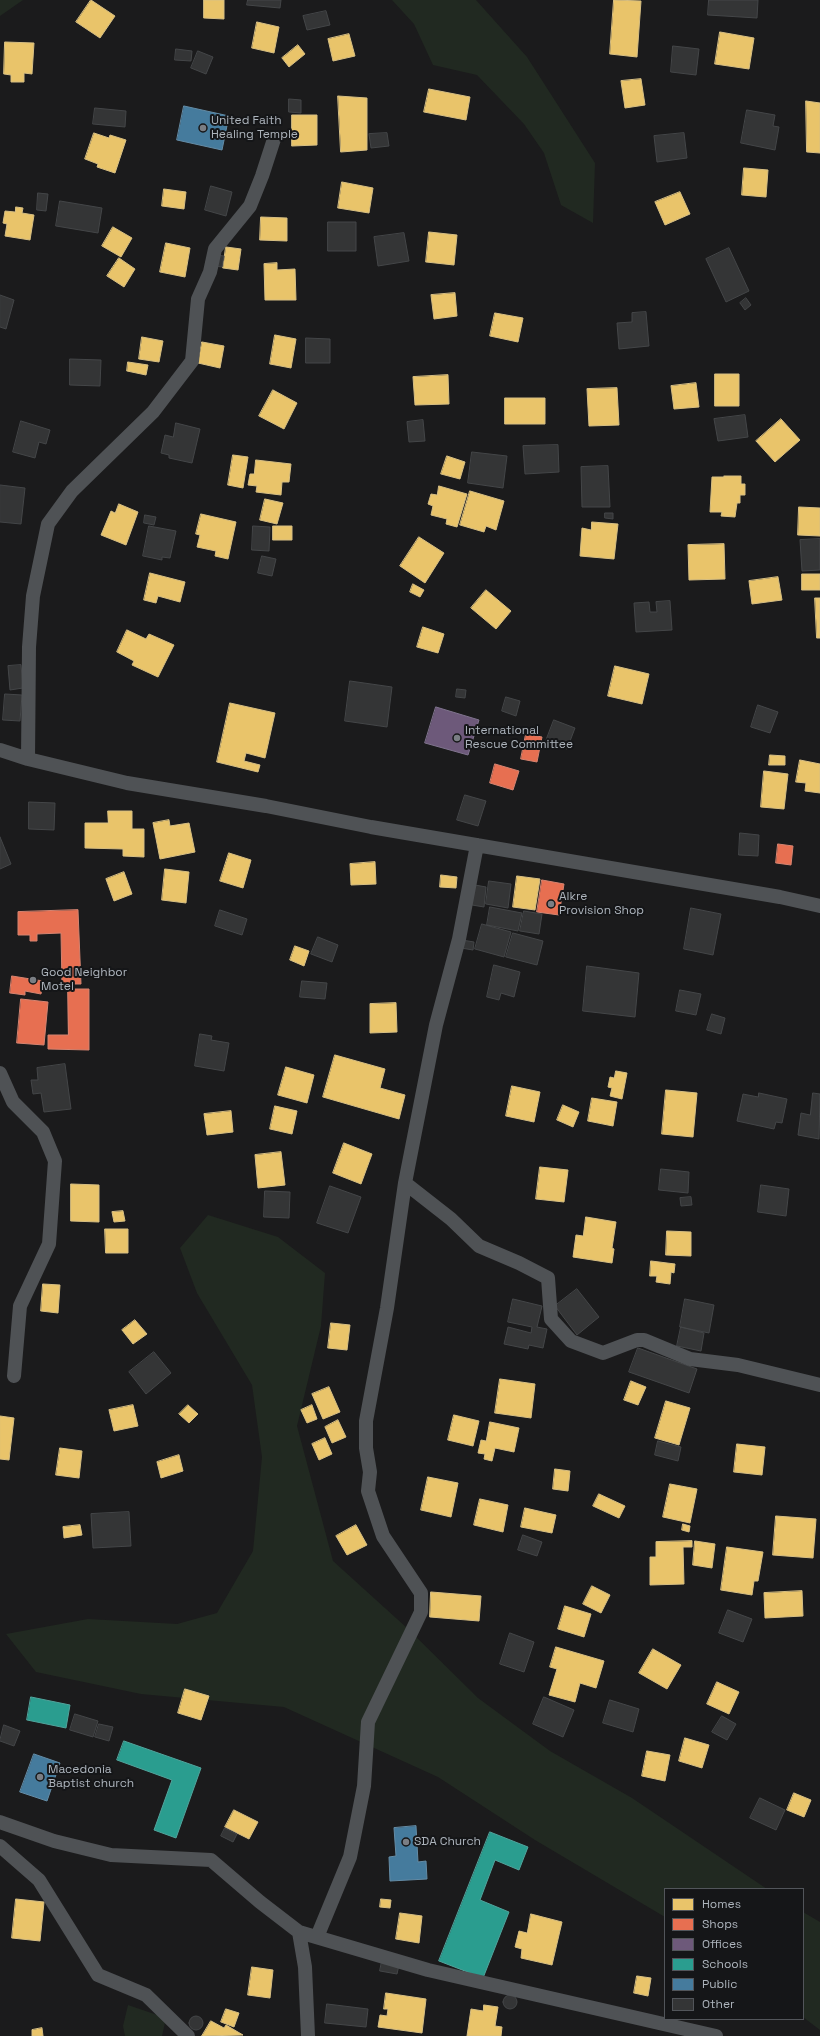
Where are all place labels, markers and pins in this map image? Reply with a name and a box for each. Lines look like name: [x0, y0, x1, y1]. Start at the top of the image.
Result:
place label: United Faith Healing Temple: [211, 114, 298, 142]
marker: United Faith Healing Temple: [198, 123, 208, 133]
place label: International Rescue Committee: [465, 724, 573, 752]
marker: International Rescue Committee: [452, 733, 462, 743]
place label: Alkre Provision Shop: [559, 890, 644, 918]
marker: Alkre Provision Shop: [546, 899, 556, 909]
place label: Good Neighbor Motel: [41, 966, 127, 994]
marker: Good Neighbor Motel: [28, 975, 38, 985]
place label: Macedonia Baptist church: [48, 1763, 134, 1791]
marker: Macedonia Baptist church: [35, 1772, 45, 1782]
place label: SDA Church: [414, 1835, 481, 1849]
marker: SDA Church: [401, 1837, 411, 1847]

